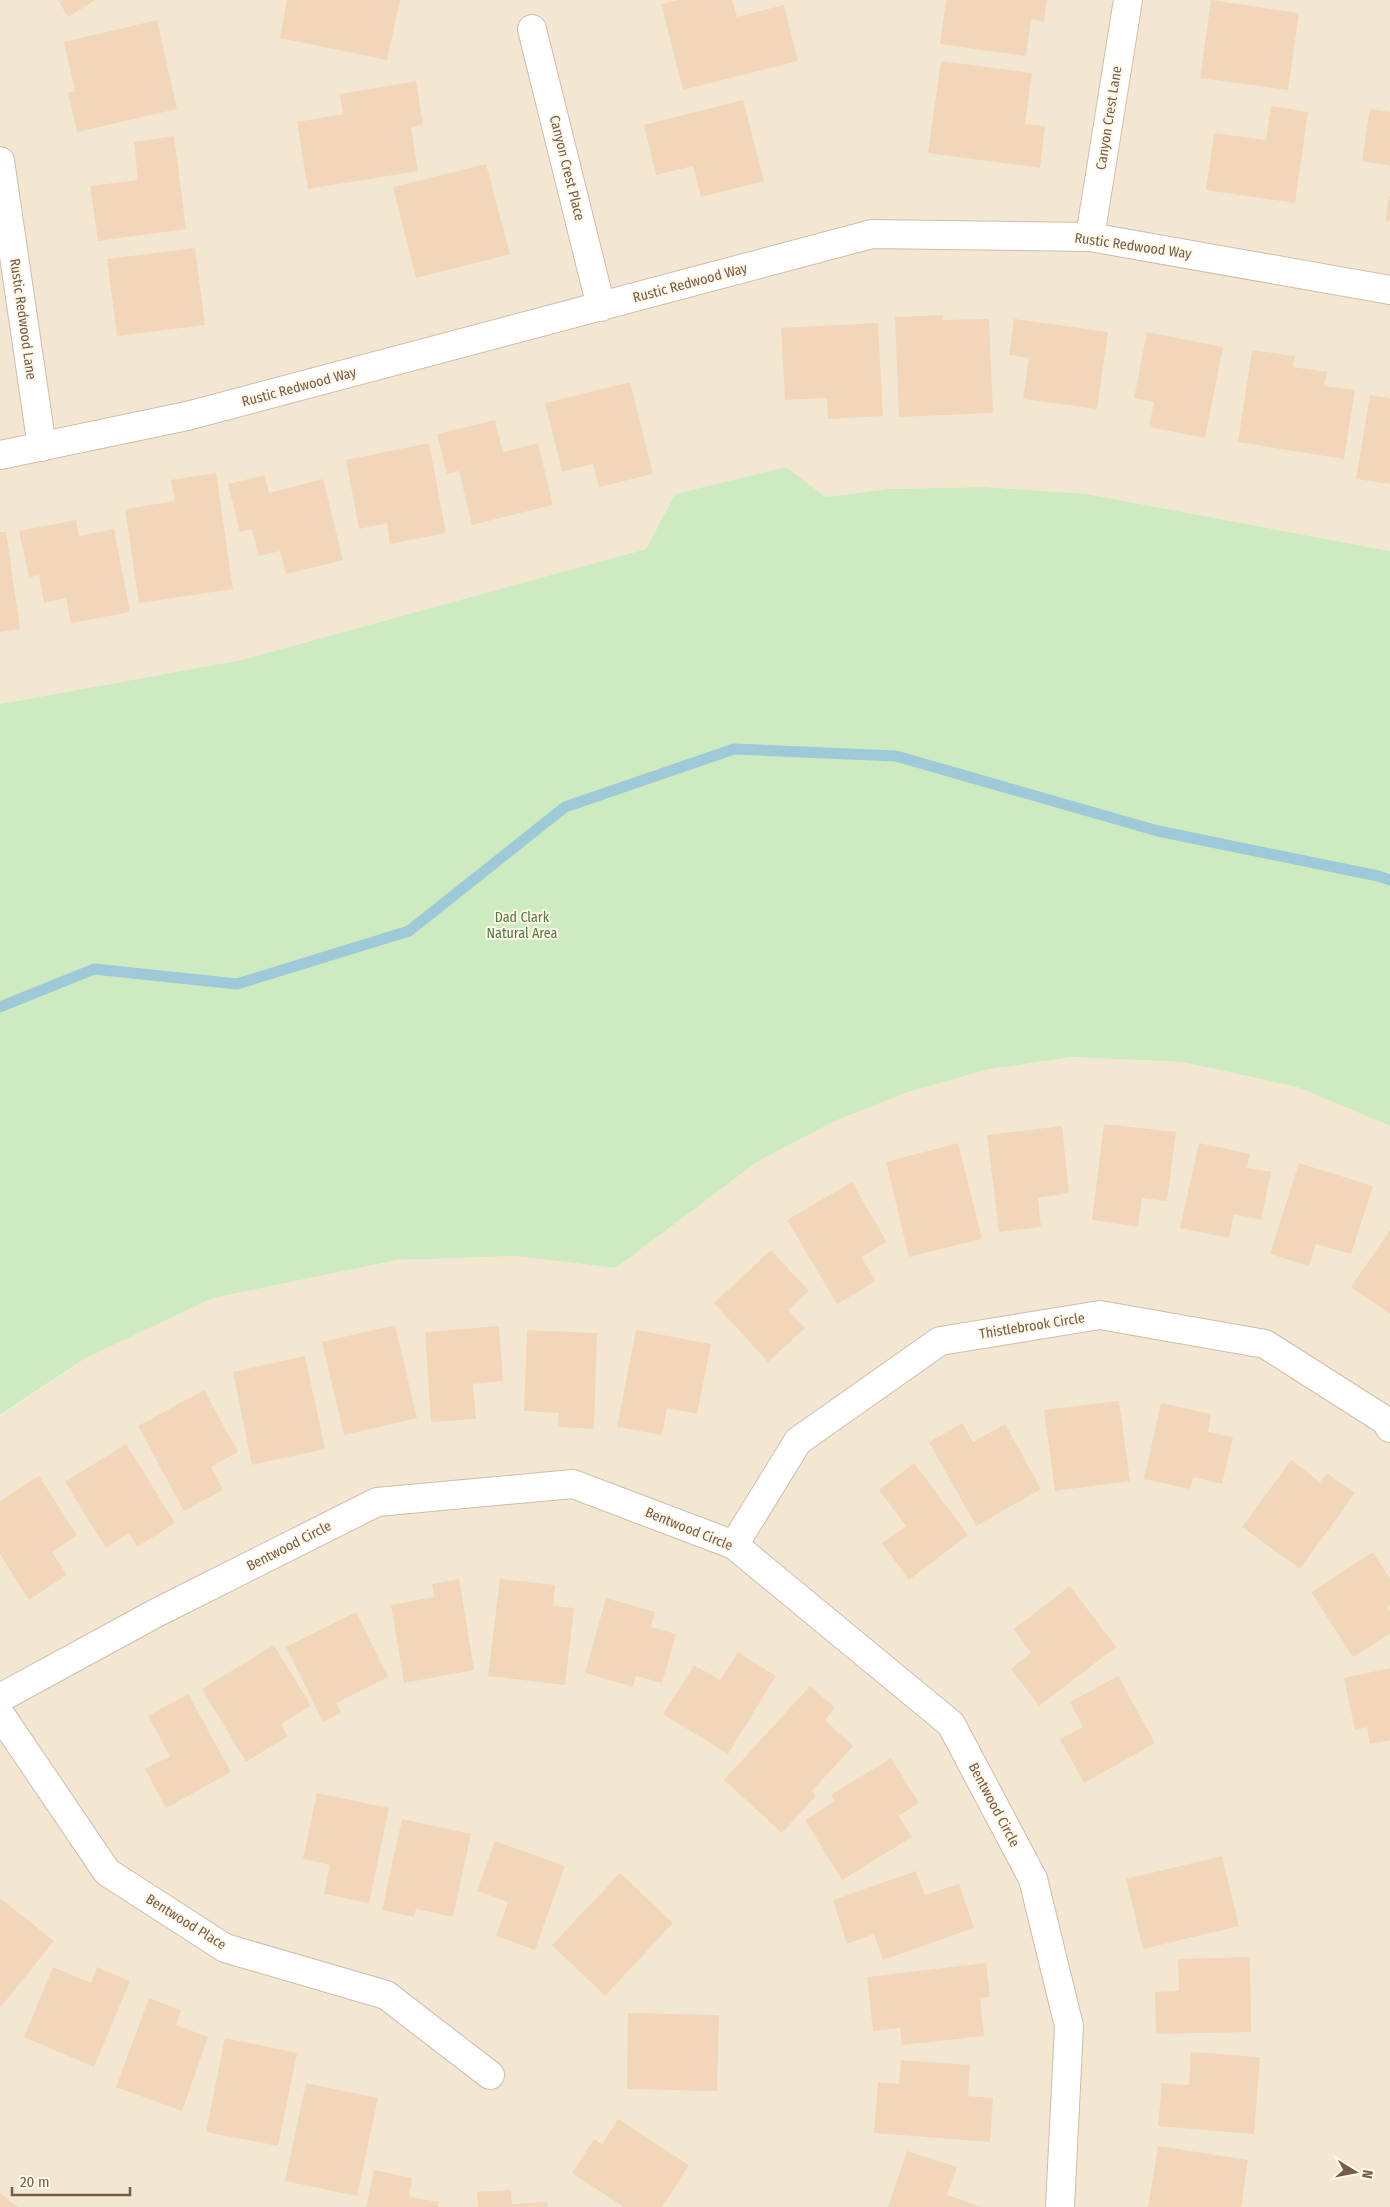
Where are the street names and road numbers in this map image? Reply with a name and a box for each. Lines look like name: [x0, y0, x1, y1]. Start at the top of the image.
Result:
street label: Canyon Crest Lane: [1092, 65, 1126, 171]
street label: Canyon Crest Place: [546, 114, 588, 222]
street label: Rustic Redwood Way: [1073, 229, 1193, 263]
street label: Rustic Redwood Lane: [6, 257, 40, 381]
street label: Rustic Redwood Way: [631, 259, 750, 306]
street label: Rustic Redwood Way: [240, 363, 359, 410]
street label: Thistlebrook Circle: [978, 1309, 1086, 1343]
street label: Bentwood Circle: [643, 1504, 735, 1554]
street label: Bentwood Circle: [244, 1517, 334, 1575]
street label: Bentwood Circle: [965, 1760, 1023, 1850]
street label: Bentwood Place: [143, 1891, 229, 1954]

